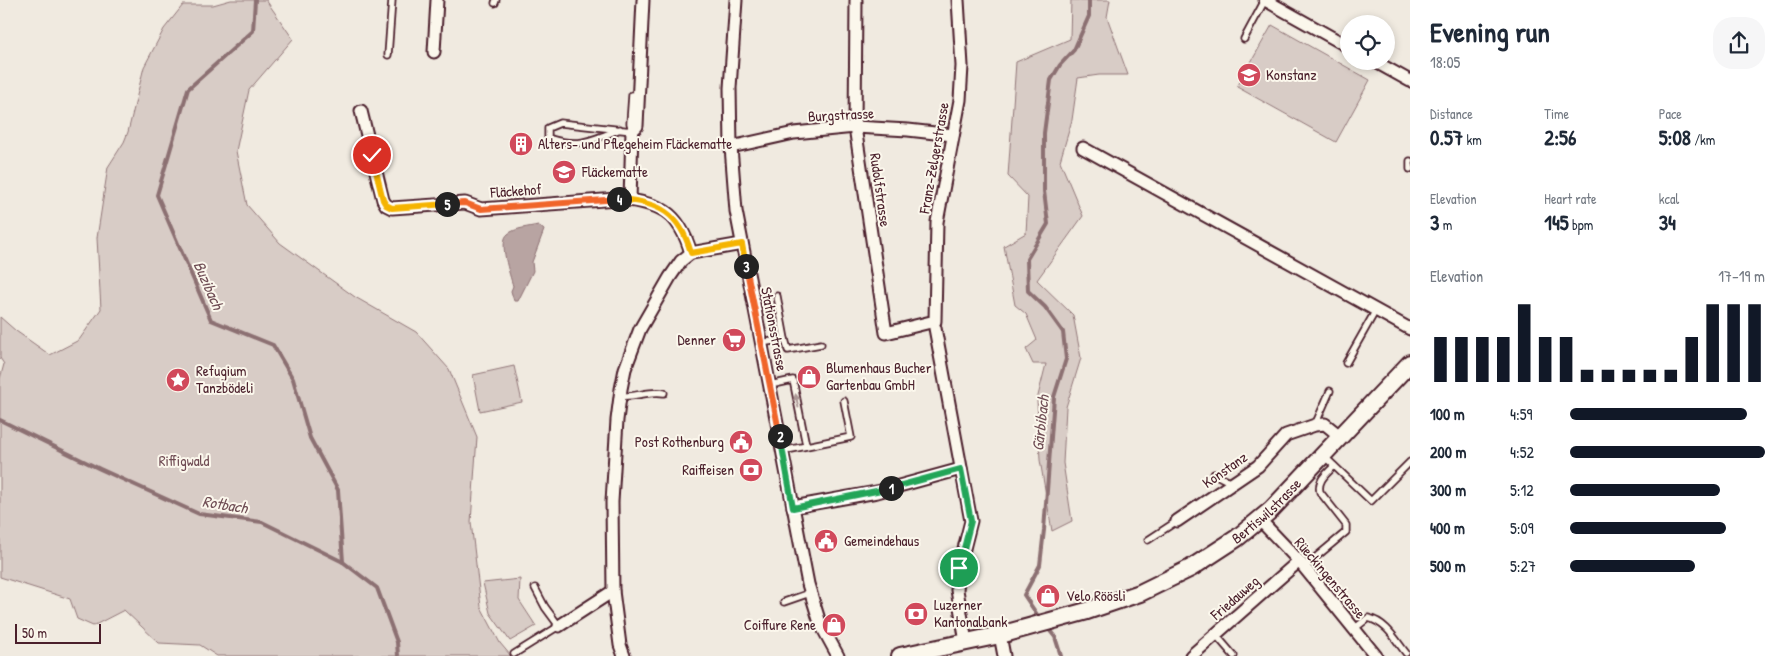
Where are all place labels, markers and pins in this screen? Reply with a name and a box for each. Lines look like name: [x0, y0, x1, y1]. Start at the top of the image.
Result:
school or university icon: Konstanz: [1236, 62, 1262, 88]
place label: Konstanz: [1266, 64, 1317, 85]
building icon: Alters- und Pflegeheim Fläckematte: [508, 131, 534, 157]
place label: Alters- und Pflegeheim Fläckematte: [538, 133, 732, 154]
pin: [351, 134, 393, 176]
school or university icon: Fläckematte: [551, 159, 577, 185]
place label: Fläckematte: [581, 161, 648, 182]
pin: 4: [606, 186, 632, 212]
pin: 5: [434, 192, 460, 216]
pin: 3: [734, 254, 758, 278]
supermarket icon: Denner: [721, 327, 747, 353]
place label: Denner: [678, 329, 716, 350]
place label: Blumenhaus Bucher Gartenbau GmbH: [826, 357, 932, 395]
place label: Refugium Tanzbödeli: [196, 360, 254, 398]
shop icon: Blumenhaus Bucher Gartenbau GmbH: [796, 364, 822, 390]
place icon: Refugium Tanzbödeli: [165, 367, 191, 393]
pin: 2: [768, 424, 792, 448]
public building icon: Post Rothenburg: [728, 429, 754, 455]
place label: Post Rothenburg: [635, 431, 724, 452]
bank icon: Raiffeisen: [738, 457, 764, 483]
place label: Raiffeisen: [682, 459, 734, 480]
pin: 1: [878, 476, 904, 500]
public building icon: Gemeindehaus: [813, 528, 839, 554]
place label: Gemeindehaus: [844, 530, 919, 551]
pin: [938, 547, 980, 589]
shop icon: Velo Röösli: [1035, 583, 1061, 609]
place label: Velo Röösli: [1066, 585, 1126, 606]
place label: Luzerner Kantonalbank: [934, 594, 1007, 632]
bank icon: Luzerner Kantonalbank: [903, 601, 929, 627]
shop icon: Coiffure Rene: [821, 612, 847, 638]
place label: Coiffure Rene: [744, 614, 816, 635]

